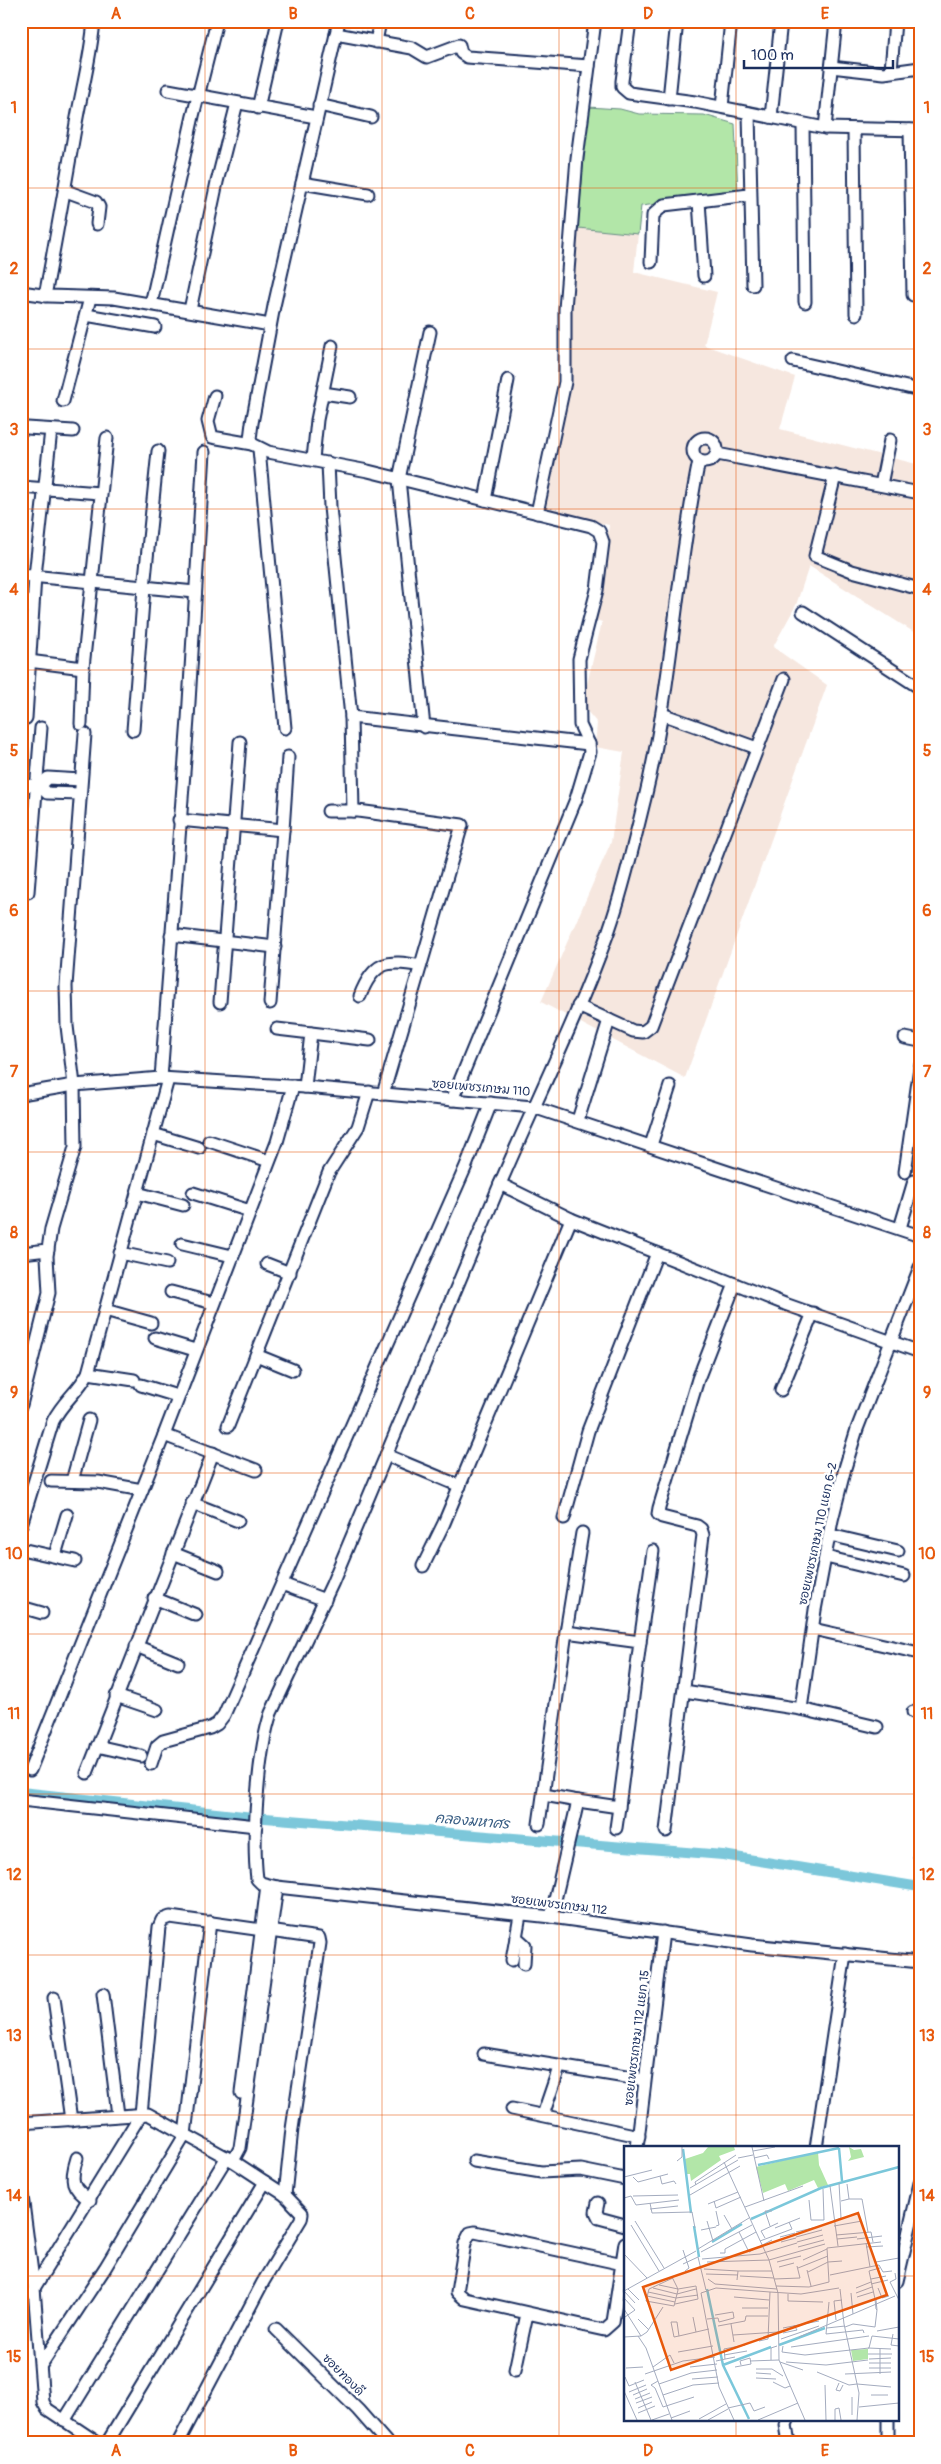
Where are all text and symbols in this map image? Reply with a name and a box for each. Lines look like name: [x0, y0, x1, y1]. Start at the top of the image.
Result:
text: A: [111, 4, 122, 24]
text: B: [288, 4, 298, 24]
text: C: [465, 4, 475, 24]
text: D: [643, 4, 653, 24]
text: E: [821, 4, 830, 24]
scale bar: [744, 38, 892, 70]
text: 100 m: [751, 46, 794, 65]
text: 1: [11, 98, 17, 118]
text: 1: [924, 98, 930, 118]
text: 2: [10, 259, 19, 279]
text: 2: [923, 259, 932, 279]
text: 3: [10, 420, 19, 440]
text: 3: [923, 420, 932, 440]
text: 4: [9, 580, 19, 600]
text: 4: [922, 580, 932, 600]
text: 5: [10, 741, 19, 761]
text: 5: [923, 741, 932, 761]
text: 6: [9, 901, 19, 921]
text: 6: [922, 901, 932, 921]
text: 7: [10, 1062, 19, 1082]
text: 7: [923, 1062, 932, 1082]
street label: ซอยเพชรเกษม 110: [431, 1076, 531, 1100]
text: 8: [10, 1223, 18, 1243]
text: 8: [923, 1223, 931, 1243]
text: 9: [10, 1383, 18, 1403]
text: 9: [923, 1383, 931, 1403]
street label: ซอยเพชรเกษม 110 แยก 6-2: [796, 1461, 841, 1607]
text: 10: [5, 1544, 23, 1564]
text: 10: [918, 1544, 936, 1564]
text: 11: [8, 1704, 20, 1724]
text: 11: [921, 1704, 933, 1724]
water label: คลองมหาศร: [434, 1809, 512, 1833]
text: 12: [6, 1865, 22, 1885]
text: 12: [919, 1865, 935, 1885]
street label: ซอยเพชรเกษม 112: [510, 1892, 608, 1918]
street label: ซอยเพชรเกษม 112 แยก 15: [621, 1969, 653, 2107]
text: 13: [6, 2026, 22, 2046]
text: 13: [919, 2026, 935, 2046]
inset map: [624, 2146, 898, 2422]
text: 14: [6, 2186, 22, 2206]
text: 14: [919, 2186, 935, 2206]
text: 15: [7, 2347, 22, 2367]
text: 15: [920, 2347, 935, 2367]
street label: ซอยทองดี: [319, 2351, 367, 2399]
text: A: [111, 2441, 122, 2461]
text: B: [288, 2441, 298, 2461]
text: C: [465, 2441, 475, 2461]
text: D: [643, 2441, 653, 2461]
text: E: [821, 2441, 830, 2461]

